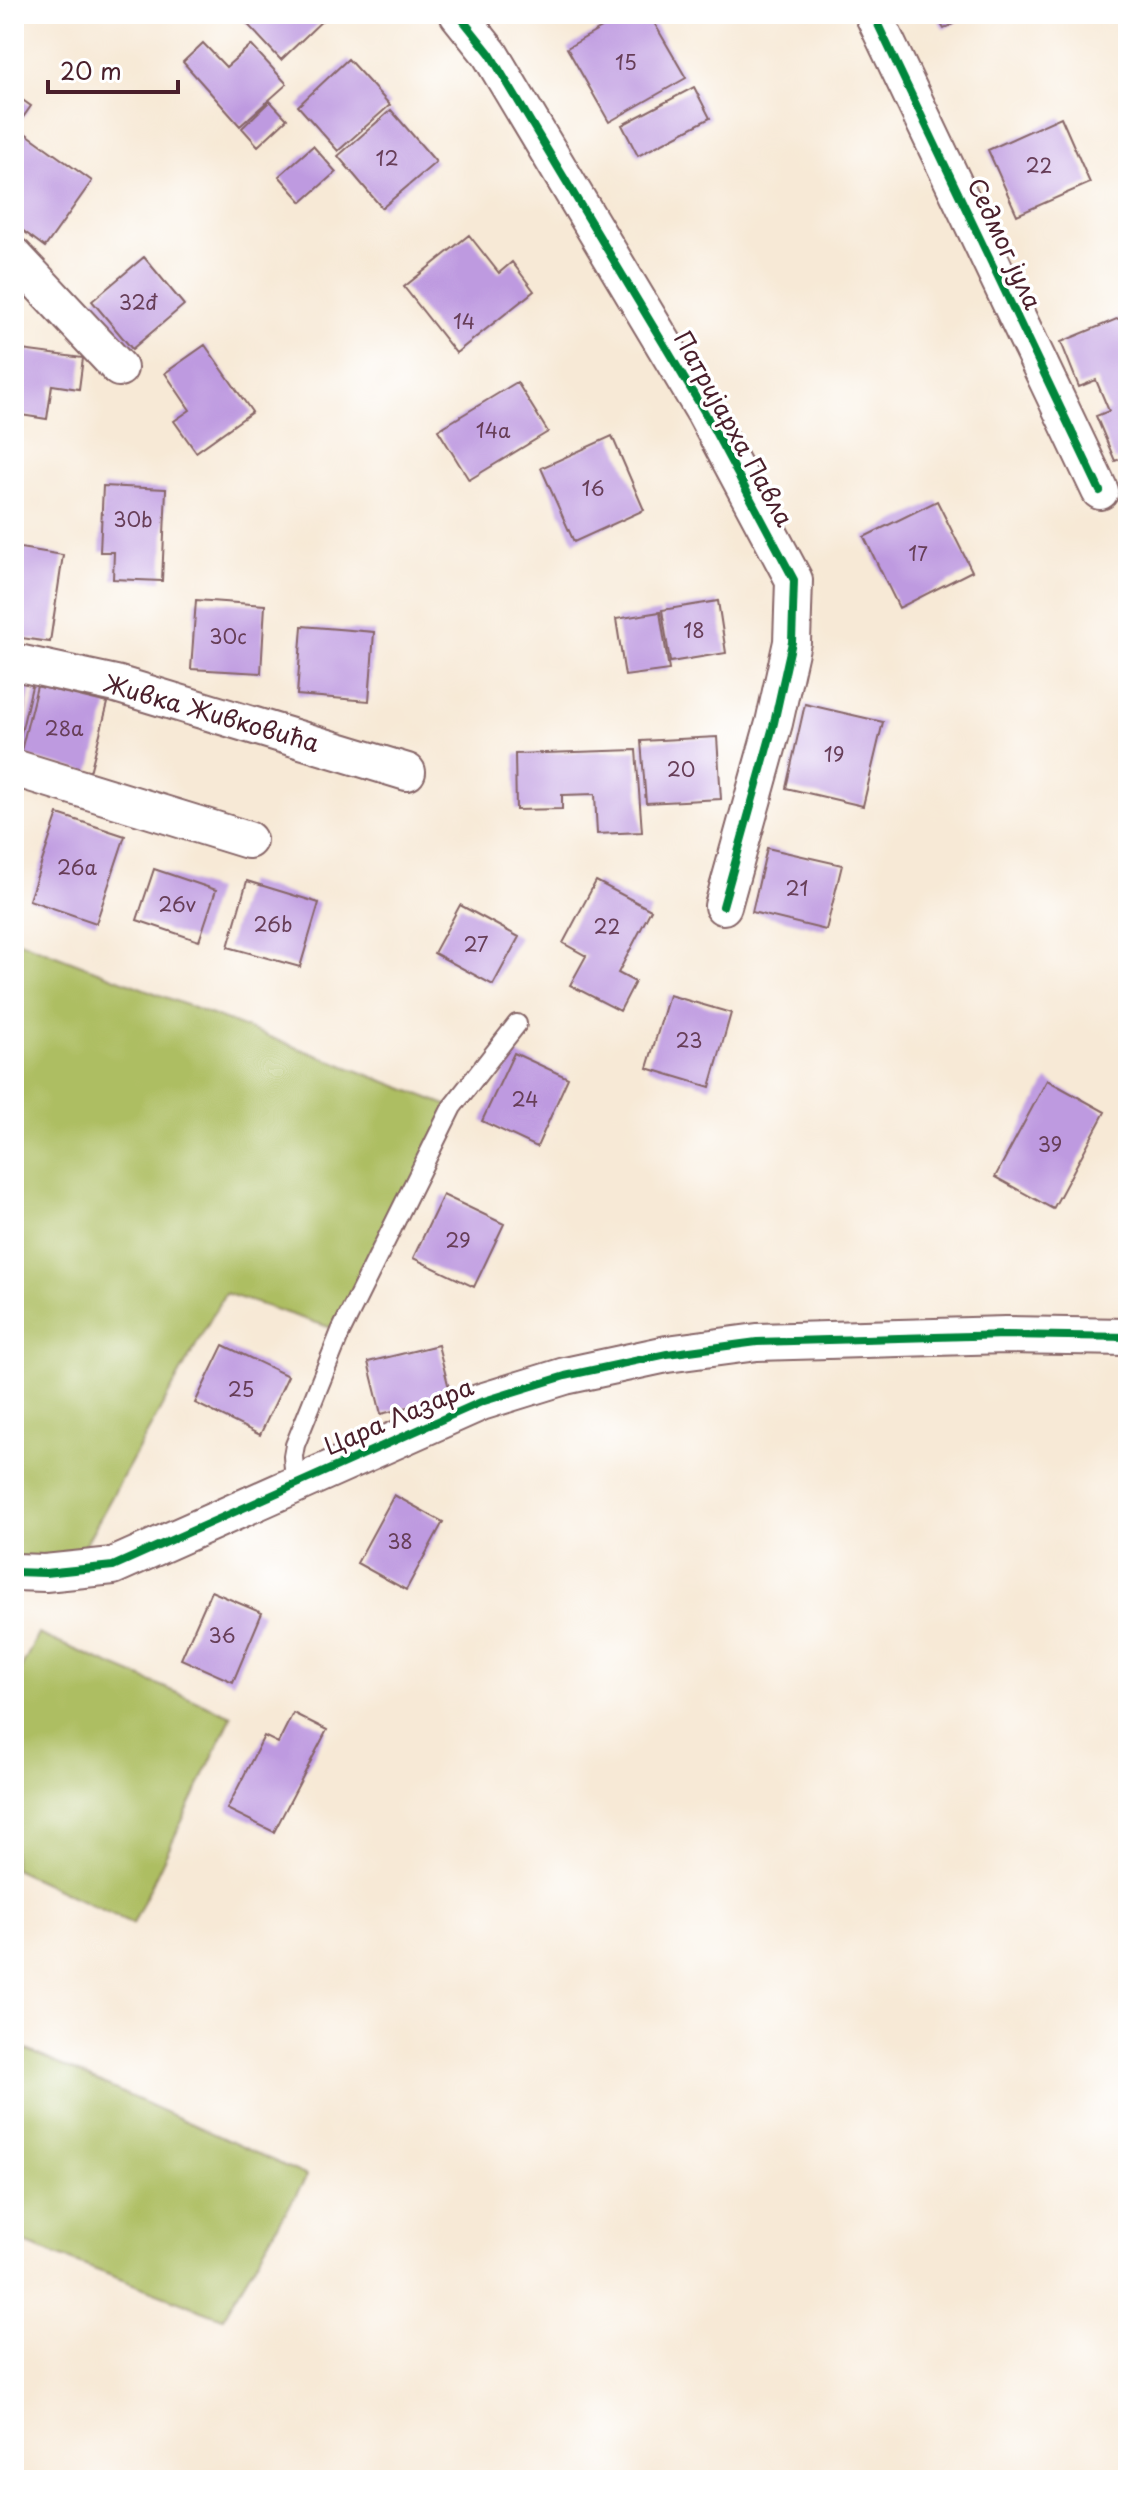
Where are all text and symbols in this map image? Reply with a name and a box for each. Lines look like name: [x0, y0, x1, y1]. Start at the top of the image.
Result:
scale bar: [48, 44, 178, 94]
house number: 15: [615, 47, 637, 77]
text: 20 m: [60, 52, 122, 88]
house number: 12: [375, 143, 399, 173]
house number: 22: [1026, 150, 1052, 180]
street label: Седмог јула: [960, 171, 1052, 315]
house number: 32đ: [119, 287, 159, 317]
house number: 14: [453, 306, 475, 336]
street label: Патријарха Павла: [666, 324, 804, 532]
house number: 14a: [476, 415, 511, 445]
house number: 16: [582, 473, 605, 503]
house number: 30b: [113, 504, 153, 534]
house number: 17: [908, 538, 928, 568]
house number: 18: [683, 615, 705, 645]
house number: 30c: [209, 621, 247, 651]
street label: Живка Живковића: [99, 664, 324, 760]
house number: 28a: [44, 713, 84, 743]
house number: 19: [824, 739, 844, 769]
house number: 20: [667, 754, 695, 784]
house number: 26a: [57, 852, 97, 882]
house number: 21: [785, 873, 809, 903]
house number: 26v: [158, 889, 196, 919]
house number: 26b: [254, 909, 292, 939]
house number: 22: [594, 911, 620, 941]
house number: 27: [464, 929, 488, 959]
house number: 23: [675, 1025, 703, 1055]
house number: 24: [512, 1084, 538, 1114]
house number: 39: [1038, 1129, 1062, 1159]
house number: 29: [445, 1225, 471, 1255]
street label: Цара Лазара: [318, 1368, 478, 1463]
house number: 25: [228, 1374, 254, 1404]
house number: 38: [387, 1526, 413, 1556]
house number: 36: [208, 1620, 236, 1650]

